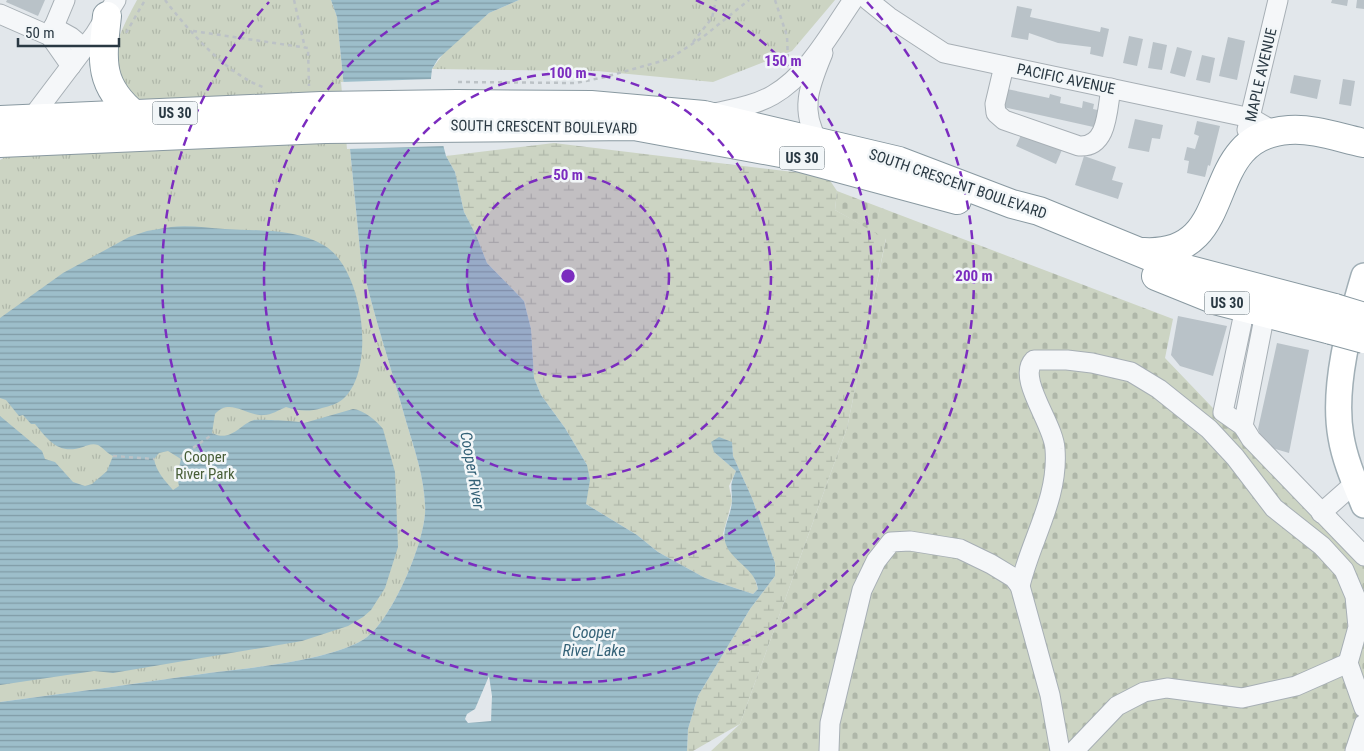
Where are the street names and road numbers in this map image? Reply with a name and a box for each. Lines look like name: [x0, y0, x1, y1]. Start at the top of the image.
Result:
street label: MAPLE AVENUE: [1241, 26, 1281, 124]
street label: PACIFIC AVENUE: [1015, 60, 1117, 98]
road number: US 30: [152, 102, 198, 125]
street label: SOUTH CRESCENT BOULEVARD: [450, 116, 638, 138]
street label: SOUTH CRESCENT BOULEVARD: [867, 145, 1049, 223]
road number: US 30: [780, 146, 824, 170]
road number: US 30: [1204, 292, 1250, 314]

